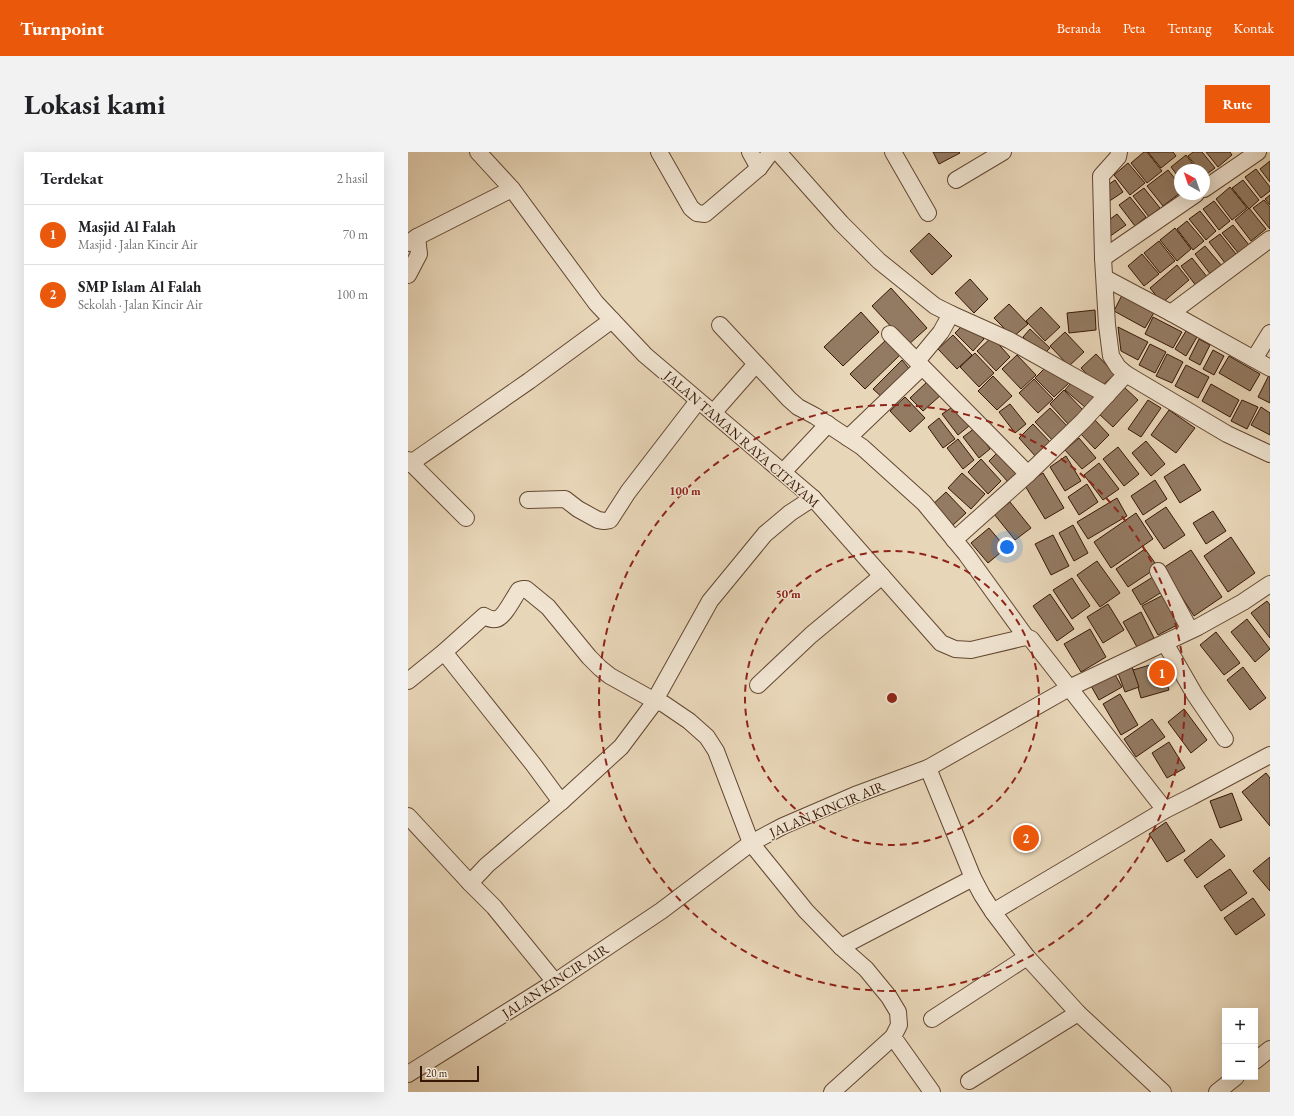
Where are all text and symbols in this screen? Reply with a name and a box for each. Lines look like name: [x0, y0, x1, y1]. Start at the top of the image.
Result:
text: Turnpoint: [20, 16, 104, 41]
text: Beranda: [1057, 19, 1101, 37]
text: Peta: [1123, 19, 1145, 37]
text: Tentang: [1167, 19, 1212, 37]
text: Kontak: [1234, 19, 1274, 37]
button: Rute: [1205, 85, 1270, 123]
text: Lokasi kami: [24, 86, 165, 122]
north arrow: [1174, 164, 1210, 200]
text: Terdekat: [40, 167, 103, 189]
text: 2 hasil: [337, 170, 368, 187]
text: Masjid Al Falah: [78, 217, 176, 236]
text: 1: [50, 226, 56, 243]
text: 70 m: [343, 226, 368, 243]
text: Masjid · Jalan Kincir Air: [78, 236, 198, 253]
text: SMP Islam Al Falah: [78, 277, 201, 296]
text: 2: [50, 286, 56, 303]
text: 100 m: [337, 286, 368, 303]
text: Sekolah · Jalan Kincir Air: [78, 296, 202, 313]
street label: JALAN TAMAN RAYA CITAYAM: [660, 366, 824, 512]
text: 100 m: [669, 483, 701, 499]
your location: [997, 537, 1017, 557]
text: 50 m: [775, 586, 801, 602]
pin: 1: [1149, 658, 1175, 688]
centre of rings: [885, 691, 899, 705]
street label: JALAN KINCIR AIR: [766, 776, 888, 842]
pin: 2: [1013, 823, 1039, 853]
street label: JALAN KINCIR AIR: [497, 939, 613, 1023]
map controls: [1222, 1008, 1258, 1080]
button: +: [1222, 1008, 1258, 1044]
button: −: [1222, 1044, 1258, 1080]
scale bar: [420, 1064, 479, 1083]
text: 20 m: [426, 1066, 447, 1080]

